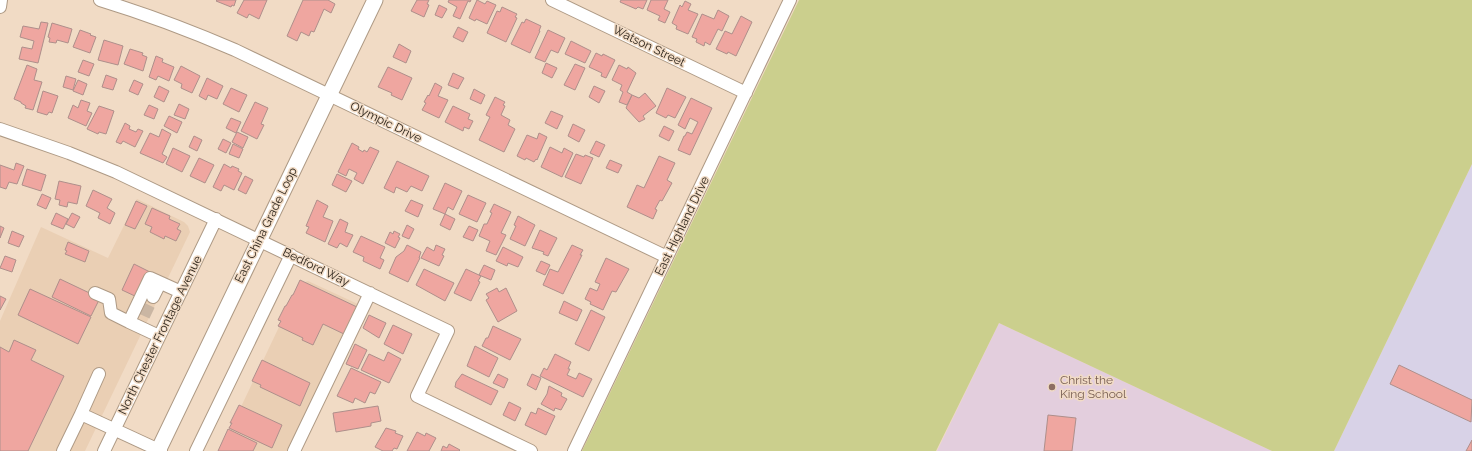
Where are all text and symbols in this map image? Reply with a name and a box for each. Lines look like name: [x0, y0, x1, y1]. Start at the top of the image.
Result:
street label: Watson Street: [611, 22, 687, 70]
street label: Olympic Drive: [348, 99, 424, 145]
street label: East China Grade Loop: [232, 165, 300, 285]
street label: East Highland Drive: [652, 174, 712, 278]
street label: Bedford Way: [280, 245, 352, 289]
street label: North Chester Frontage Avenue: [115, 253, 205, 417]
place label: Christ the King School: [1060, 373, 1127, 401]
marker: Christ the King School: [1047, 382, 1057, 392]

